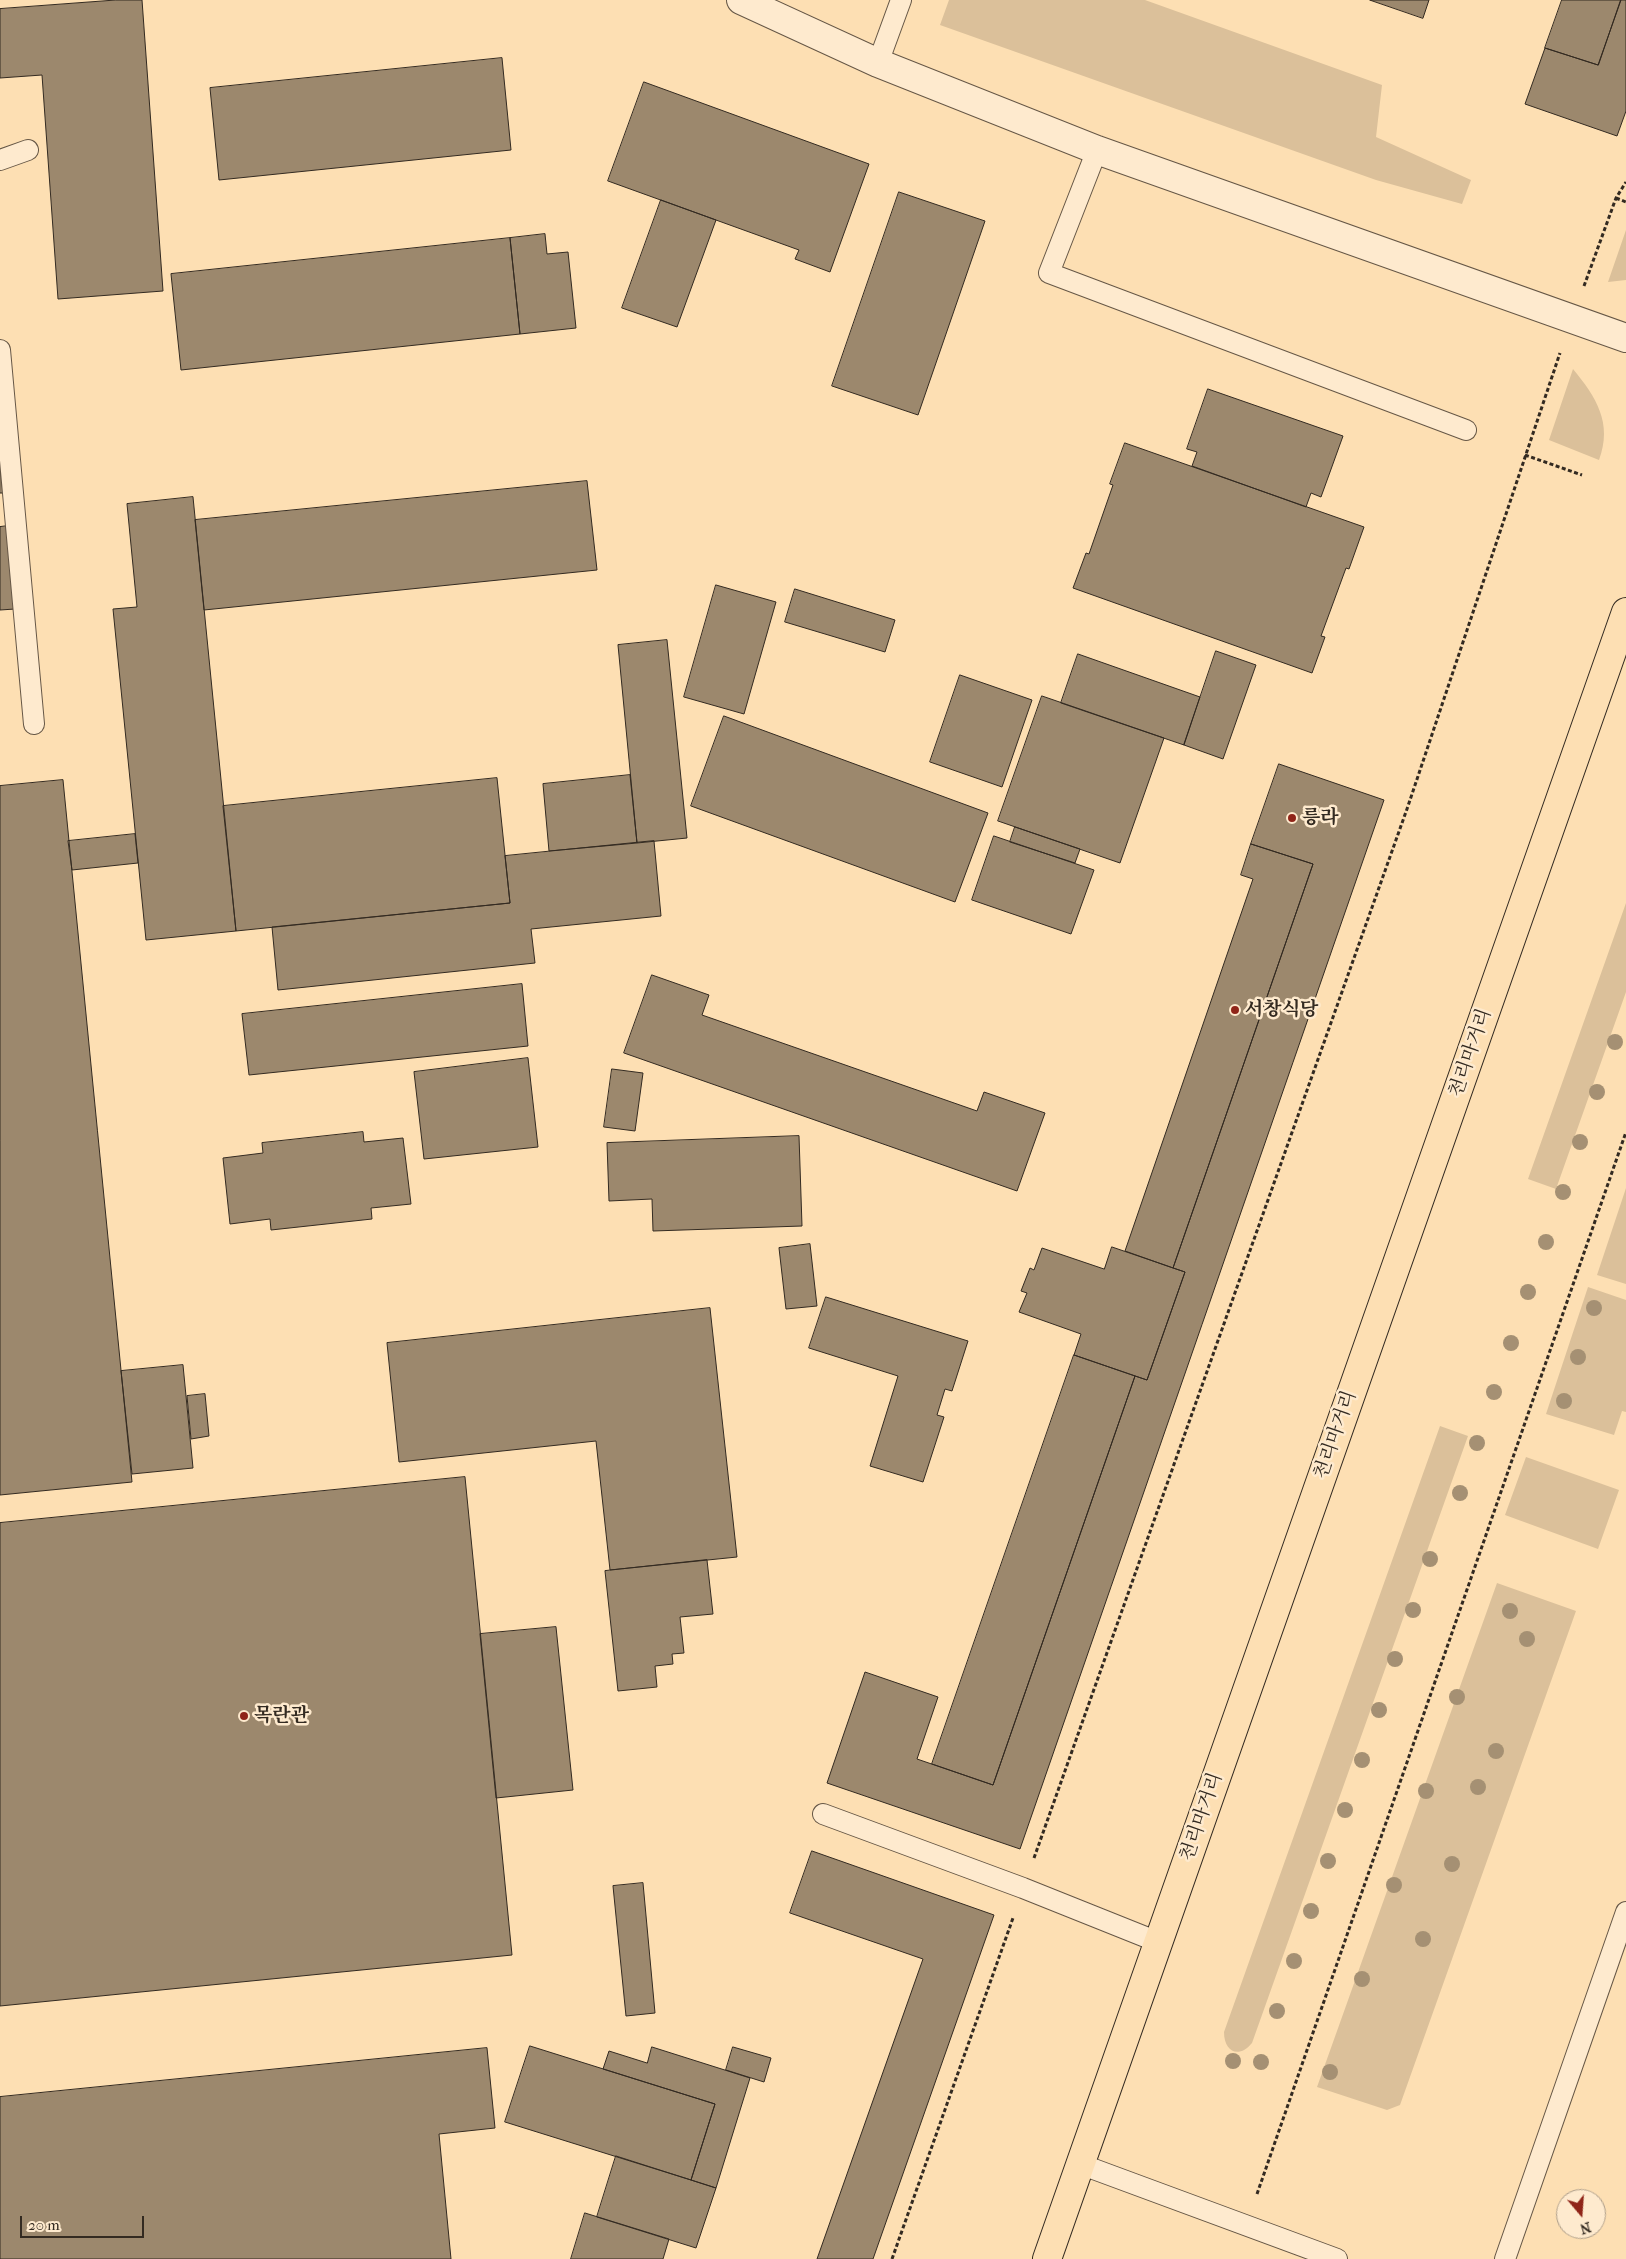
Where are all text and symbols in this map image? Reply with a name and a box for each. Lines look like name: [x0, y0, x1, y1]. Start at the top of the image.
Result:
place label: 릉라: [1302, 807, 1339, 829]
marker: 릉라: [1286, 812, 1298, 824]
place label: 서창식당: [1245, 999, 1318, 1021]
marker: 서창식당: [1229, 1004, 1241, 1016]
street label: 천리마거리: [1445, 1006, 1497, 1100]
street label: 천리마거리: [1310, 1388, 1362, 1482]
place label: 목란관: [254, 1705, 309, 1727]
marker: 목란관: [238, 1710, 250, 1722]
street label: 천리마거리: [1176, 1770, 1228, 1864]
north arrow: [1556, 2189, 1606, 2239]
scale bar: [22, 2206, 146, 2238]
text: 20 m: [28, 2216, 60, 2234]
text: N: [1578, 2218, 1593, 2238]

